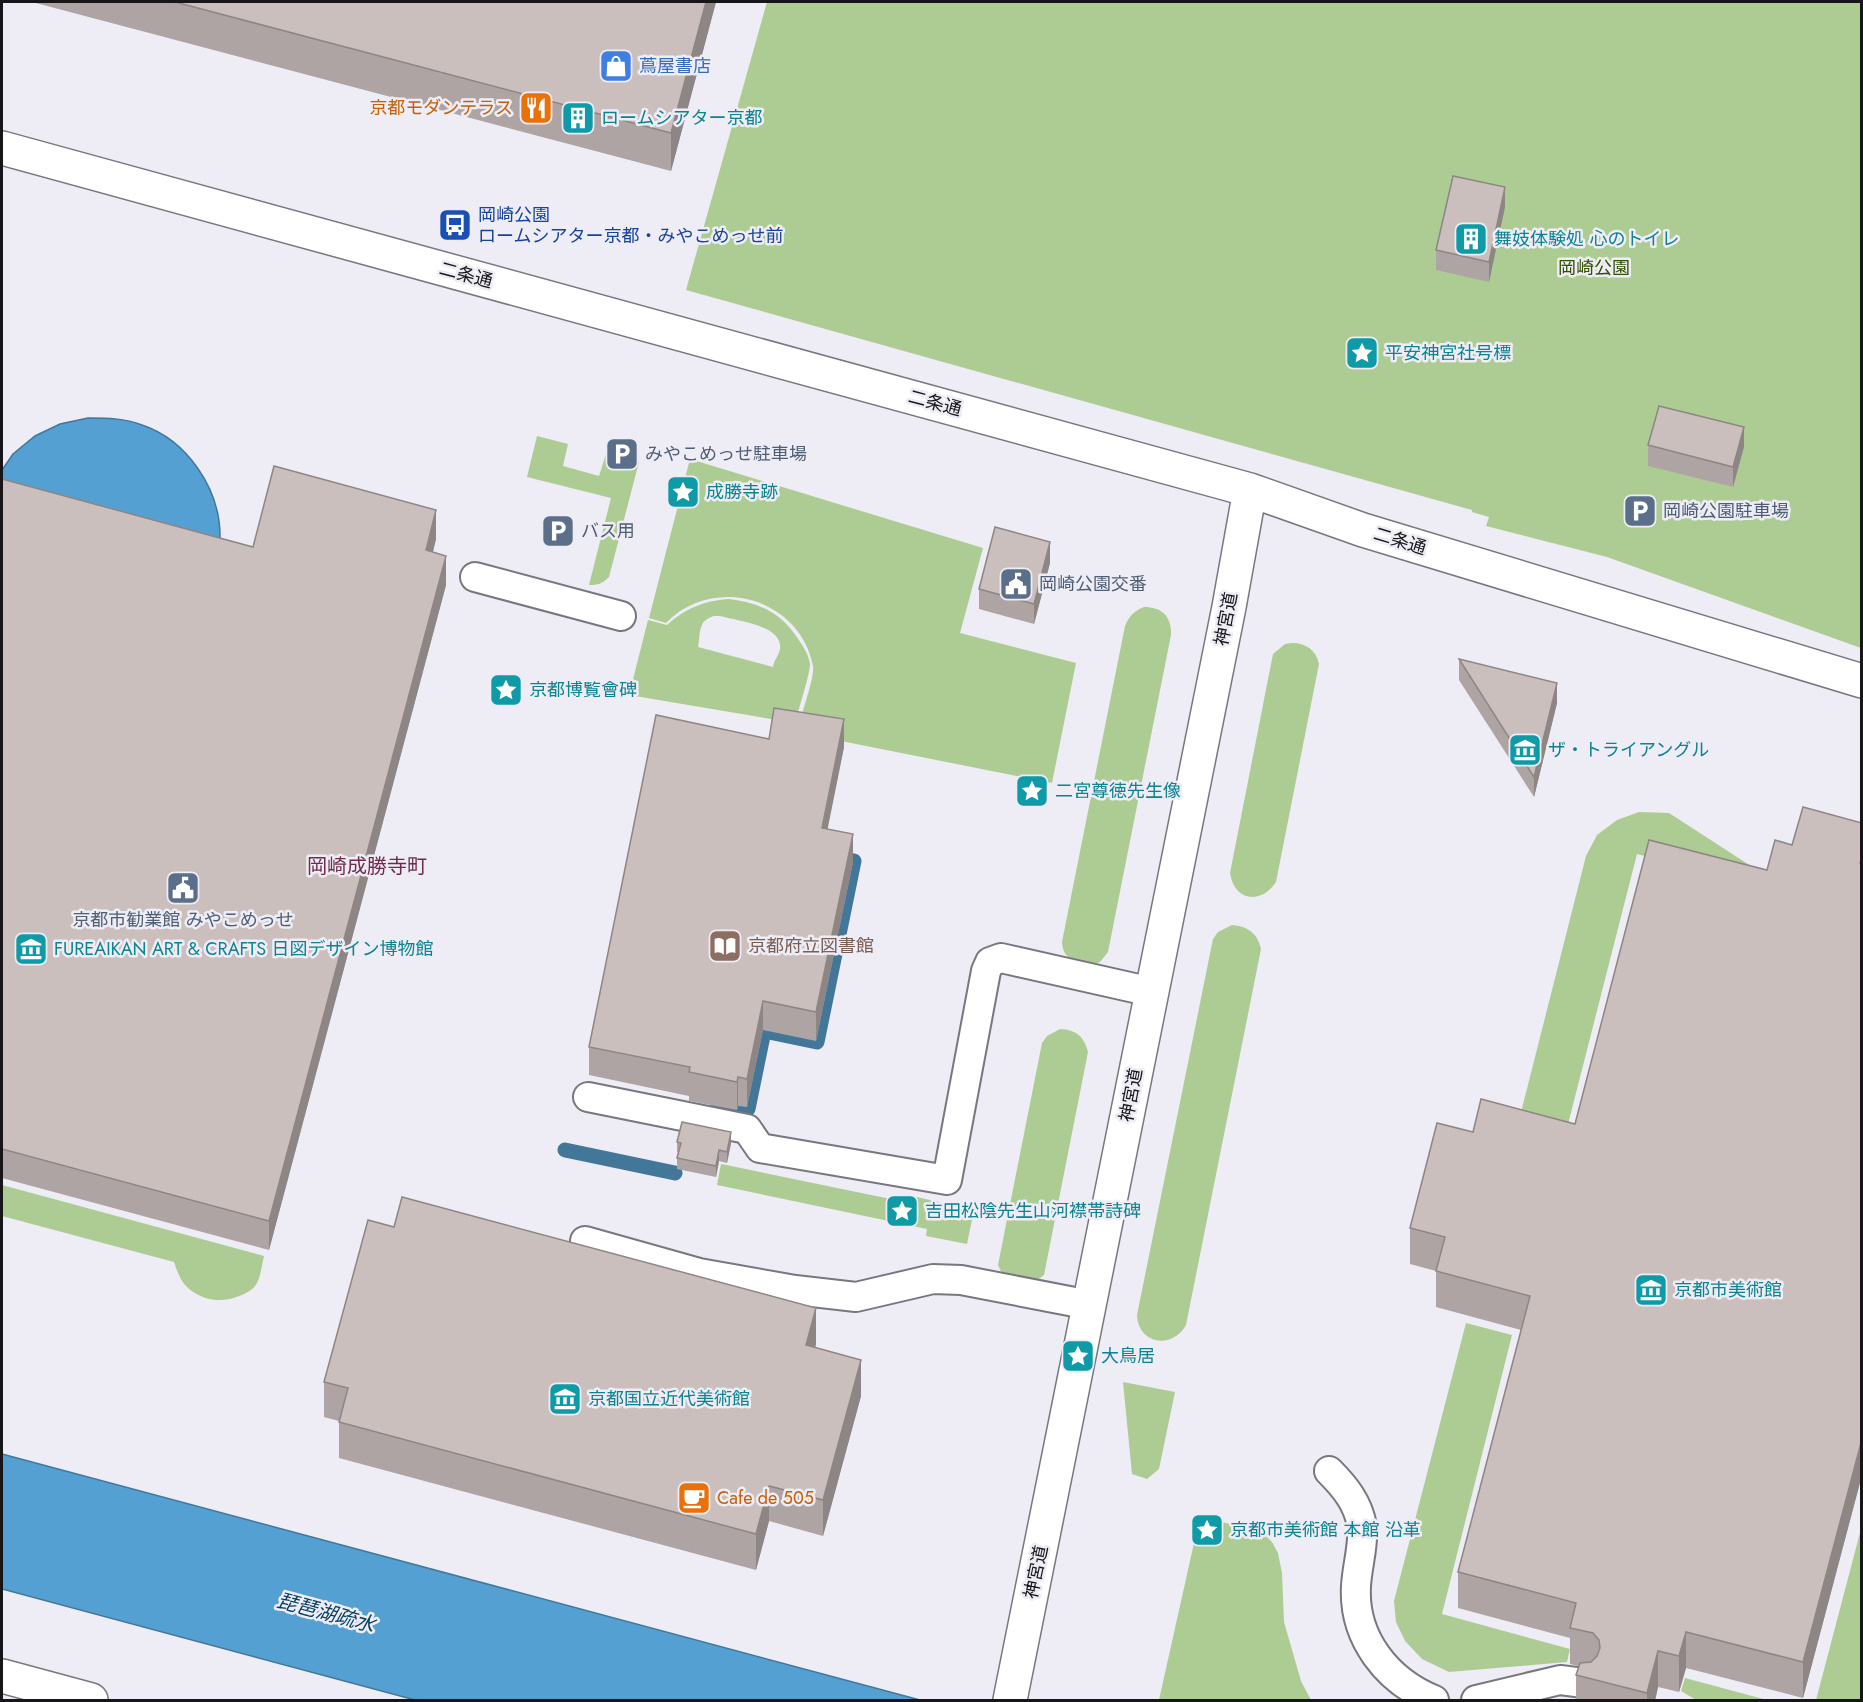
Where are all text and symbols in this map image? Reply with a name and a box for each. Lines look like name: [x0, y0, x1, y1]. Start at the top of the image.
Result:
shop icon: 蔦屋書店: [598, 48, 634, 84]
place label: 蔦屋書店: [639, 53, 711, 79]
restaurant icon: 京都モダンテラス: [518, 90, 554, 126]
place label: 京都モダンテラス: [369, 95, 513, 121]
building icon: ロームシアター京都: [560, 100, 596, 136]
place label: ロームシアター京都: [601, 105, 762, 131]
place label: 岡崎公園 ロームシアター京都・みやこめっせ前: [478, 202, 783, 249]
bus stop icon: 岡崎公園 ロームシアター京都・みやこめっせ前: [437, 207, 473, 243]
building icon: 舞妓体験処 心のトイレ: [1453, 221, 1489, 257]
place label: 舞妓体験処 心のトイレ: [1494, 226, 1679, 252]
street label: 二条通: [437, 255, 495, 295]
park label: 岡崎公園: [1558, 255, 1630, 281]
place icon: 平安神宮社号標: [1344, 335, 1380, 371]
place label: 平安神宮社号標: [1385, 340, 1511, 366]
street label: 二条通: [906, 383, 964, 423]
parking icon: みやこめっせ駐車場: [604, 436, 640, 472]
place label: みやこめっせ駐車場: [645, 441, 807, 467]
place icon: 成勝寺跡: [665, 474, 701, 510]
place label: 成勝寺跡: [706, 479, 778, 505]
parking icon: 岡崎公園駐車場: [1622, 493, 1658, 529]
place label: 岡崎公園駐車場: [1663, 498, 1789, 524]
parking icon: バス用: [540, 513, 576, 549]
place label: バス用: [581, 518, 635, 544]
street label: 二条通: [1370, 521, 1430, 561]
public building icon: 岡崎公園交番: [998, 566, 1034, 602]
place label: 岡崎公園交番: [1039, 571, 1147, 597]
street label: 神宮道: [1208, 590, 1244, 648]
place icon: 京都博覧會碑: [488, 672, 524, 708]
place label: 京都博覧會碑: [529, 677, 637, 703]
museum icon: ザ・トライアングル: [1507, 732, 1543, 768]
place label: ザ・トライアングル: [1548, 737, 1709, 763]
place icon: 二宮尊徳先生像: [1014, 773, 1050, 809]
place label: 二宮尊徳先生像: [1055, 778, 1181, 804]
district label: 岡崎成勝寺町: [307, 852, 427, 881]
public building icon: 京都市勧業館 みやこめっせ: [165, 870, 201, 906]
place label: 京都市勧業館 みやこめっせ: [72, 907, 294, 933]
library icon: 京都府立図書館: [707, 928, 743, 964]
museum icon: FUREAIKAN ART & CRAFTS 日図デザイン博物館: [13, 931, 49, 967]
place label: 京都府立図書館: [748, 933, 874, 959]
place label: FUREAIKAN ART & CRAFTS 日図デザイン博物館: [54, 936, 434, 962]
street label: 神宮道: [1113, 1066, 1149, 1124]
place icon: 吉田松陰先生山河襟帯詩碑: [884, 1193, 920, 1229]
place label: 吉田松陰先生山河襟帯詩碑: [925, 1198, 1141, 1224]
museum icon: 京都市美術館: [1633, 1272, 1669, 1308]
place label: 京都市美術館: [1674, 1277, 1782, 1303]
place icon: 大鳥居: [1060, 1338, 1096, 1374]
place label: 大鳥居: [1101, 1343, 1155, 1369]
museum icon: 京都国立近代美術館: [547, 1381, 583, 1417]
place label: 京都国立近代美術館: [588, 1386, 750, 1412]
cafe icon: Cafe de 505: [676, 1480, 712, 1516]
place label: Cafe de 505: [717, 1485, 814, 1511]
place icon: 京都市美術館 本館 沿革: [1189, 1512, 1225, 1548]
place label: 京都市美術館 本館 沿革: [1230, 1517, 1421, 1543]
street label: 神宮道: [1018, 1543, 1054, 1601]
water label: 琵琶湖疏水: [274, 1586, 380, 1640]

